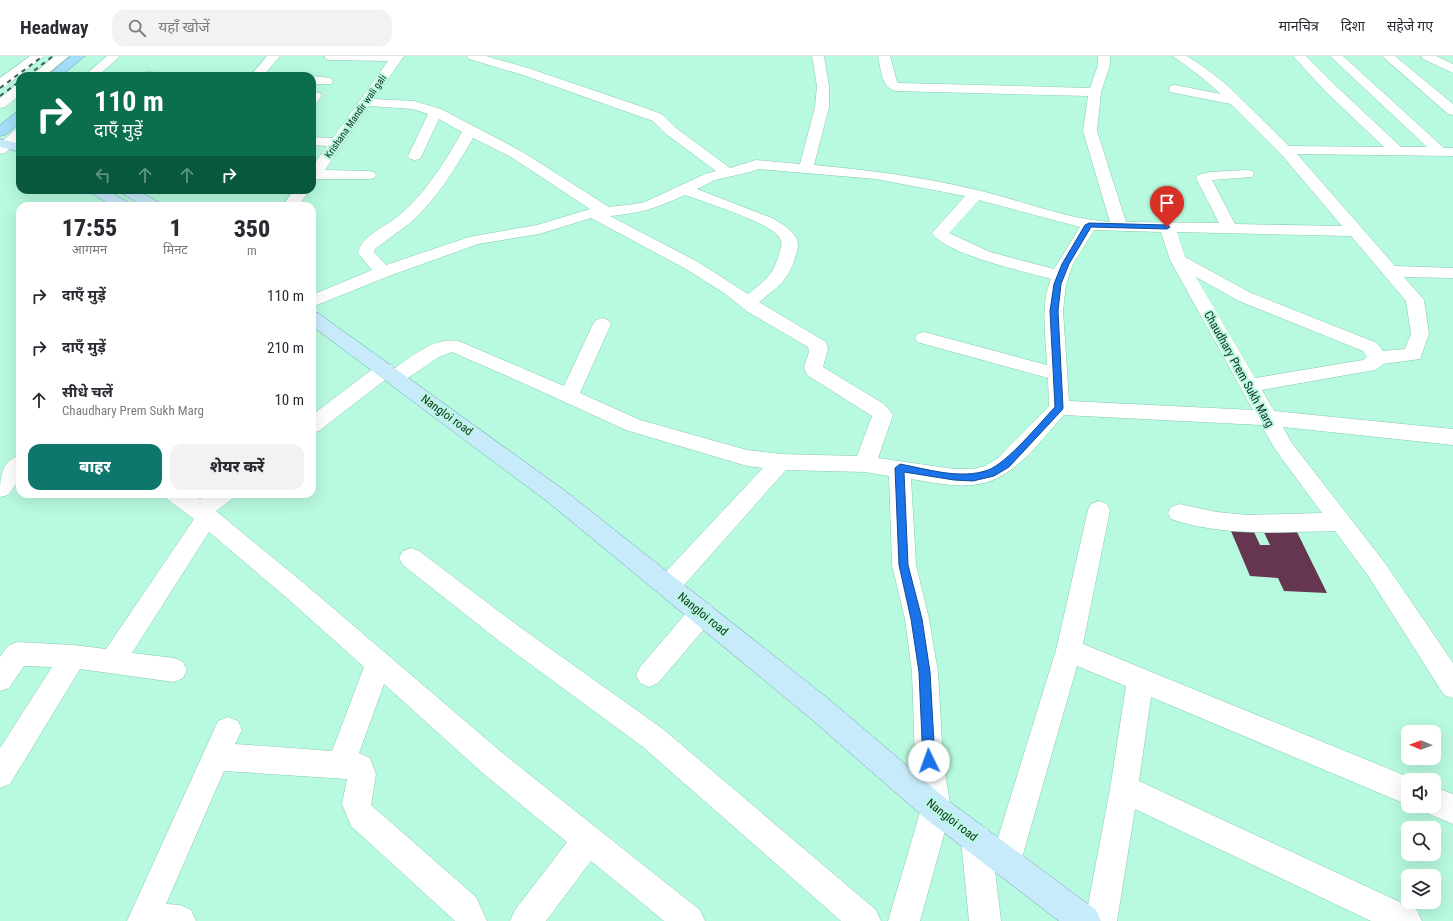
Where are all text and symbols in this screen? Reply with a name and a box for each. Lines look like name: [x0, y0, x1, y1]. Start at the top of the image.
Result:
search box: [112, 10, 392, 46]
text: Headway: [20, 16, 88, 39]
icon: search: [126, 17, 148, 39]
text: यहाँ खोजें: [158, 18, 210, 36]
text: मानचित्र: [1279, 18, 1319, 34]
text: दिशा: [1341, 18, 1365, 34]
text: सहेजे गए: [1387, 18, 1433, 34]
street label: Krishana Mandir wali gali: [322, 73, 388, 160]
text: 110 m: [94, 85, 164, 118]
icon: right: [28, 88, 80, 140]
text: दाएँ मुड़ें: [94, 119, 143, 140]
icon: left: [92, 164, 114, 186]
icon: ahead: [134, 164, 156, 186]
icon: ahead: [176, 164, 198, 186]
icon: right: [218, 164, 240, 186]
pin: [1150, 186, 1184, 227]
icon: arrive: [1156, 192, 1178, 214]
text: 17:55: [62, 214, 117, 242]
text: 1: [169, 214, 182, 242]
text: 350: [234, 215, 270, 243]
text: आगमन: [72, 242, 107, 257]
text: मिनट: [163, 242, 188, 257]
text: m: [247, 243, 257, 258]
icon: right: [28, 285, 50, 307]
text: दाएँ मुड़ें: [62, 286, 106, 304]
text: 110 m: [267, 287, 304, 305]
street label: Chaudhary Prem Sukh Marg: [1201, 308, 1277, 430]
icon: right: [28, 337, 50, 359]
text: दाएँ मुड़ें: [62, 338, 106, 356]
text: 210 m: [267, 339, 304, 357]
text: सीधे चलें: [62, 383, 113, 401]
icon: ahead: [28, 389, 50, 411]
text: 10 m: [274, 391, 304, 409]
street label: Nangloi road: [418, 392, 476, 438]
text: Chaudhary Prem Sukh Marg: [62, 403, 204, 418]
button: बाहर: [28, 444, 162, 490]
button: शेयर करें: [170, 444, 304, 490]
street label: Nangloi road: [675, 590, 731, 638]
north arrow: [1401, 725, 1441, 765]
map controls: [1401, 725, 1441, 909]
position arrow: [908, 740, 950, 782]
button: sound: [1401, 773, 1441, 813]
street label: Nangloi road: [924, 796, 980, 844]
button: search: [1401, 821, 1441, 861]
button: layers: [1401, 869, 1441, 909]

